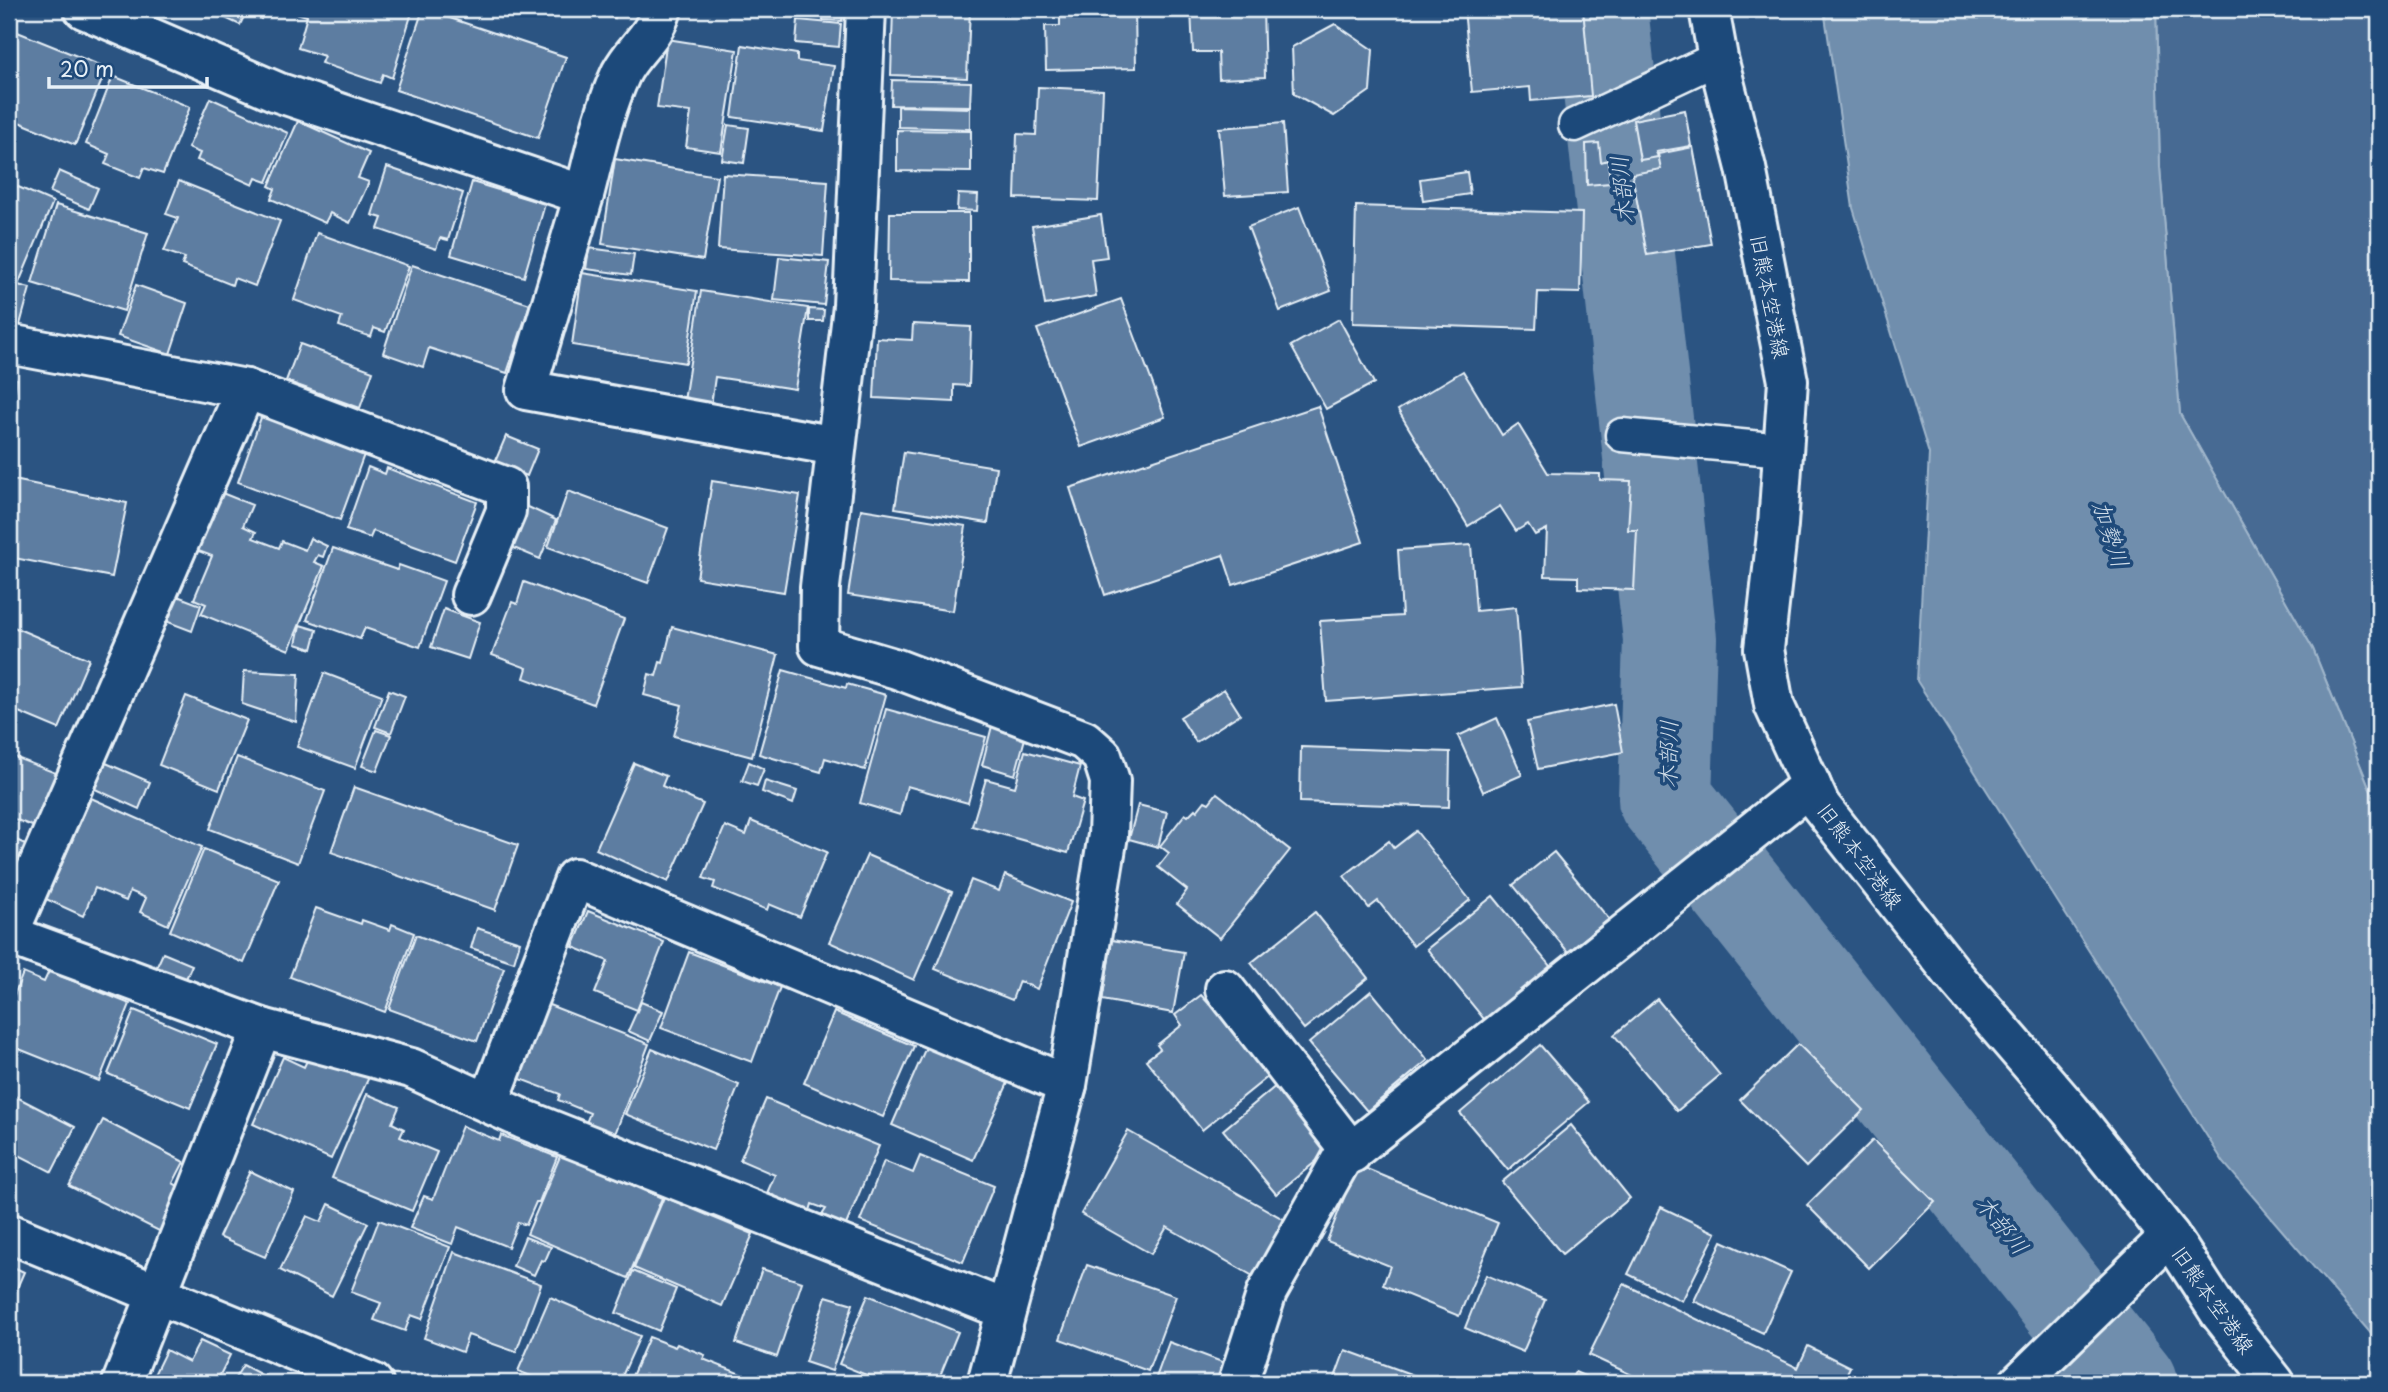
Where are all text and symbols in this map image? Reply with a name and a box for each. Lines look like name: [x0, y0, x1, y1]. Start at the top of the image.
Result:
scale bar: [49, 46, 206, 90]
text: 20 m: [60, 52, 114, 84]
water label: 木部川: [1600, 154, 1642, 226]
street label: 旧熊本空港線: [1743, 231, 1799, 361]
water label: 加勢川: [2085, 496, 2139, 572]
water label: 木部川: [1649, 719, 1685, 789]
street label: 旧熊本空港線: [1810, 795, 1912, 915]
water label: 木部川: [1968, 1186, 2038, 1262]
street label: 旧熊本空港線: [2165, 1238, 2263, 1360]

